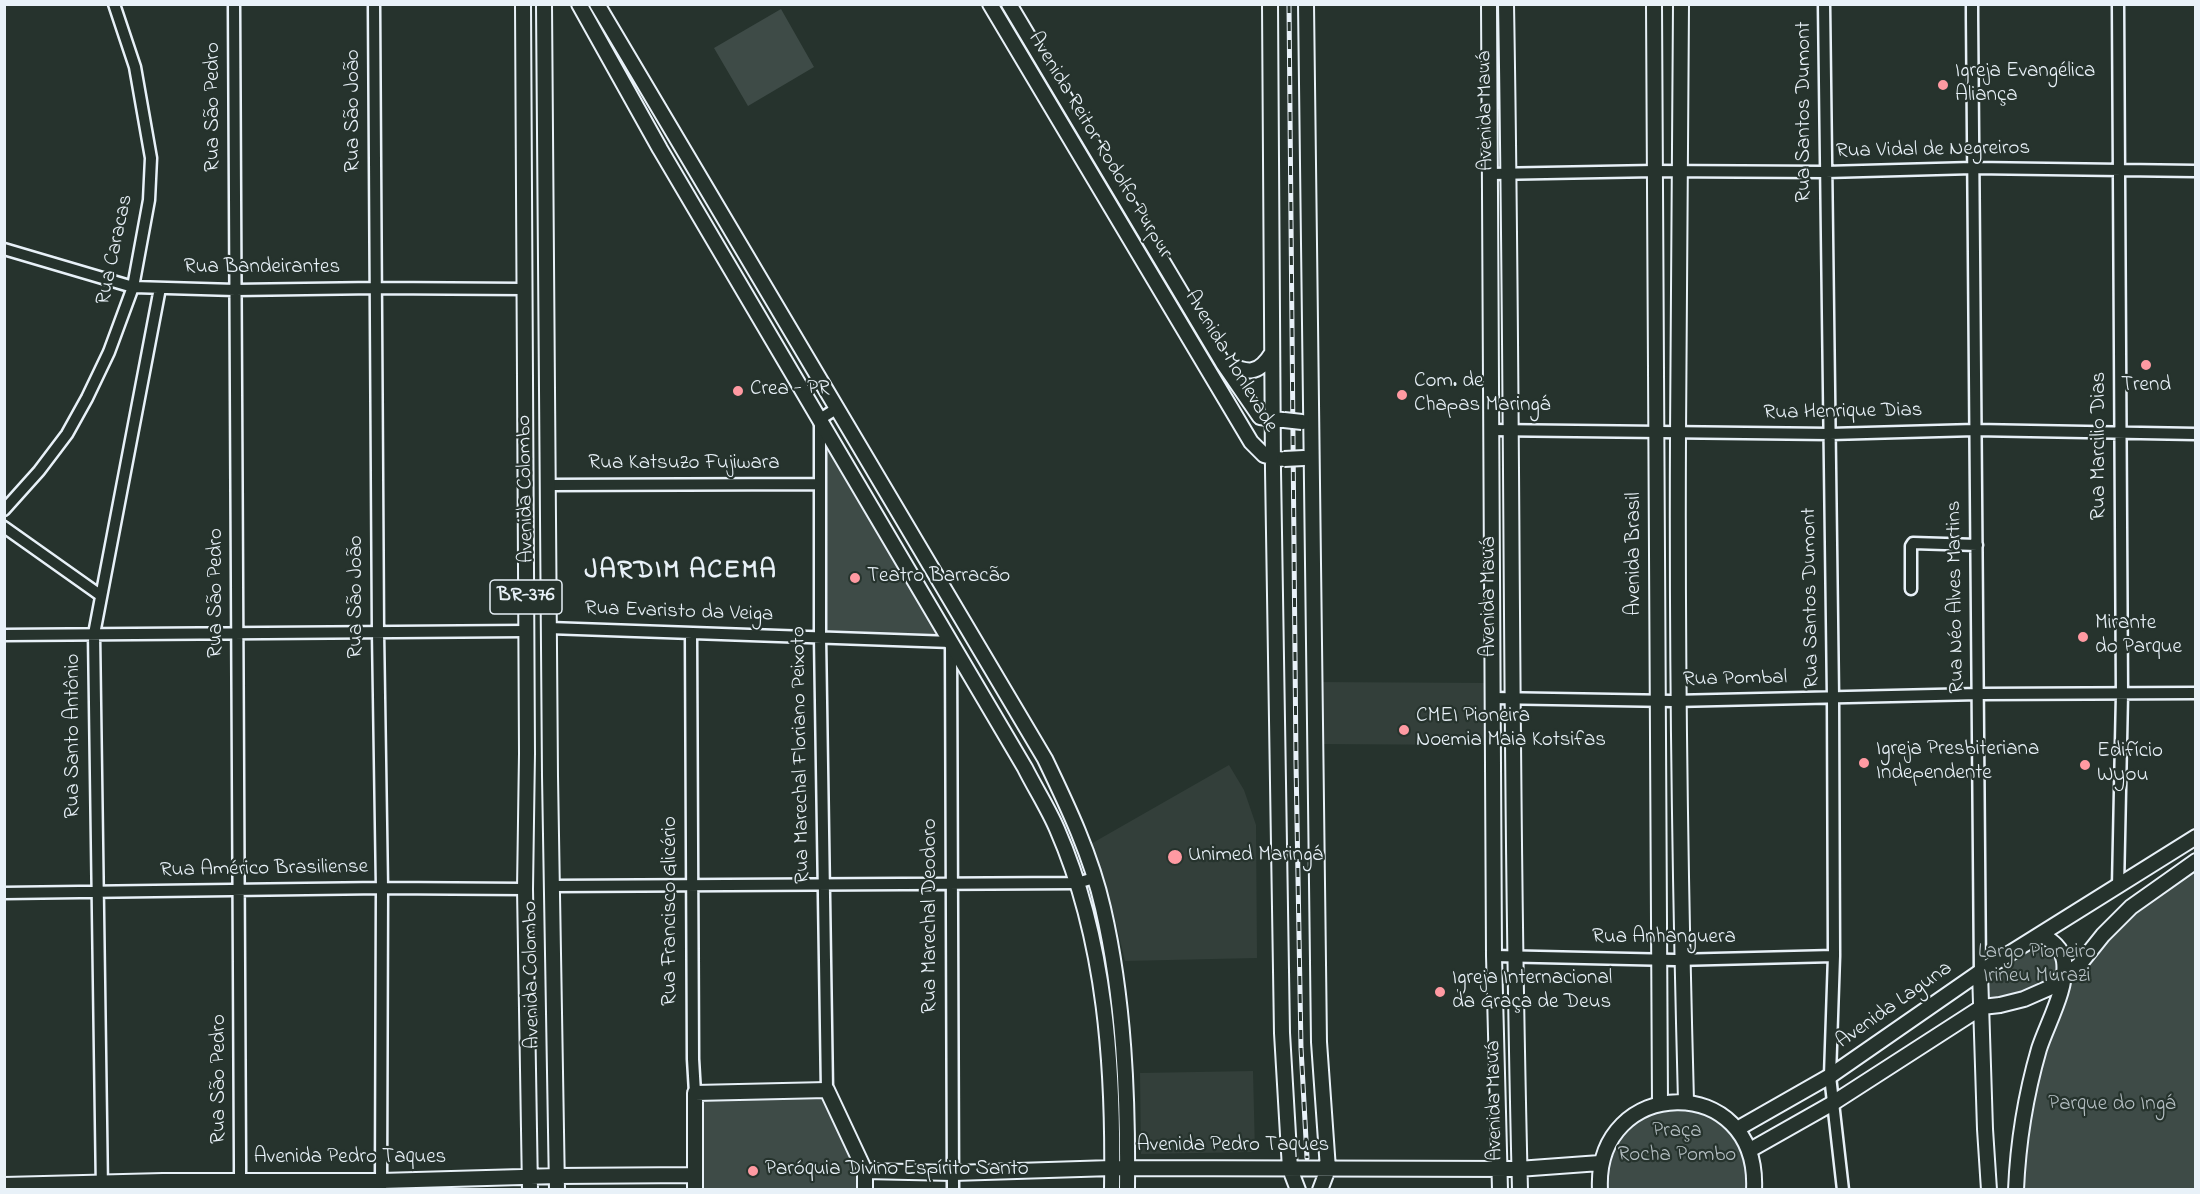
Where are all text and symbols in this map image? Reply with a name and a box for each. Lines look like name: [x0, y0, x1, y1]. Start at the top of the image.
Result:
street label: Rua Santos Dumont: [1793, 21, 1819, 203]
street label: Avenida Reitor Rodolfo Purpur: [1021, 28, 1177, 264]
street label: Rua São Pedro: [202, 42, 228, 172]
street label: Rua São João: [342, 49, 368, 173]
street label: Avenida Mauá: [1473, 51, 1501, 171]
place label: Igreja Evangélica Aliança: [1955, 60, 2095, 110]
marker: Igreja Evangélica Aliança: [1936, 78, 1950, 92]
street label: Rua Vidal de Negreiros: [1836, 137, 2030, 165]
street label: Rua Caracas: [92, 192, 140, 308]
street label: Rua Bandeirantes: [184, 256, 340, 282]
street label: Avenida Monlevade: [1178, 286, 1282, 438]
marker: Trend: [2139, 358, 2153, 372]
place label: Com. de Chapas Maringá: [1414, 370, 1550, 420]
street label: Rua Marcilio Dias: [2088, 372, 2114, 520]
place label: Trend: [2121, 374, 2171, 400]
place label: Crea - PR: [750, 378, 830, 404]
marker: Crea - PR: [731, 384, 745, 398]
marker: Com. de Chapas Maringá: [1395, 388, 1409, 402]
street label: Rua Henrique Dias: [1763, 399, 1923, 427]
street label: Avenida Colombo: [513, 415, 541, 563]
street label: Rua Katsuzo Fujiwara: [588, 452, 780, 478]
street label: Avenida Brasil: [1623, 492, 1649, 616]
street label: Rua Néo Alves Martins: [1943, 500, 1971, 694]
street label: Rua Santos Dumont: [1798, 507, 1826, 689]
street label: Rua São Pedro: [205, 528, 231, 658]
street label: Rua São João: [345, 535, 371, 659]
street label: Avenida Mauá: [1478, 537, 1504, 657]
district label: JARDIM ACEMA: [585, 557, 777, 589]
place label: Teatro Barracão: [867, 565, 1010, 591]
marker: Teatro Barracão: [848, 571, 862, 585]
road number: BR-376: [490, 580, 562, 614]
street label: Rua Evaristo da Veiga: [584, 597, 774, 629]
place label: Mirante do Parque: [2095, 612, 2182, 662]
street label: Rua Marechal Floriano Peixoto: [787, 626, 817, 884]
marker: Mirante do Parque: [2076, 630, 2090, 644]
street label: Rua Santo Antônio: [62, 654, 88, 818]
street label: Rua Pombal: [1683, 666, 1787, 694]
place label: CMEI Pioneira Noemia Maia Kotsifas: [1416, 705, 1606, 755]
marker: CMEI Pioneira Noemia Maia Kotsifas: [1397, 723, 1411, 737]
place label: Igreja Presbiteriana Independente: [1876, 738, 2039, 788]
place label: Edifício Wyou: [2097, 740, 2163, 790]
marker: Igreja Presbiteriana Independente: [1857, 756, 1871, 770]
marker: Edifício Wyou: [2078, 758, 2092, 772]
street label: Rua Francisco Glicério: [659, 816, 685, 1006]
street label: Rua Marechal Deodoro: [919, 818, 945, 1014]
place label: Unimed Maringá: [1188, 844, 1323, 870]
marker: Unimed Maringá: [1166, 848, 1184, 866]
street label: Rua Américo Brasiliense: [160, 856, 368, 884]
street label: Avenida Colombo: [519, 901, 547, 1049]
street label: Rua Anhanguera: [1592, 926, 1736, 952]
park label: Largo Pioneiro Irineu Murazi: [1978, 941, 2096, 991]
street label: Avenida Laguna: [1832, 957, 1958, 1055]
place label: Igreja Internacional da Graça de Deus: [1452, 967, 1612, 1017]
marker: Igreja Internacional da Graça de Deus: [1433, 985, 1447, 999]
street label: Rua São Pedro: [208, 1014, 234, 1144]
street label: Avenida Mauá: [1482, 1041, 1510, 1161]
park label: Parque do Ingá: [2048, 1093, 2176, 1119]
park label: Praça Rocha Pombo: [1618, 1120, 1736, 1170]
street label: Avenida Pedro Taques: [1137, 1134, 1329, 1160]
street label: Avenida Pedro Taques: [254, 1146, 446, 1172]
place label: Paróquia Divino Espírito Santo: [765, 1158, 1029, 1184]
marker: Paróquia Divino Espírito Santo: [746, 1164, 760, 1178]

